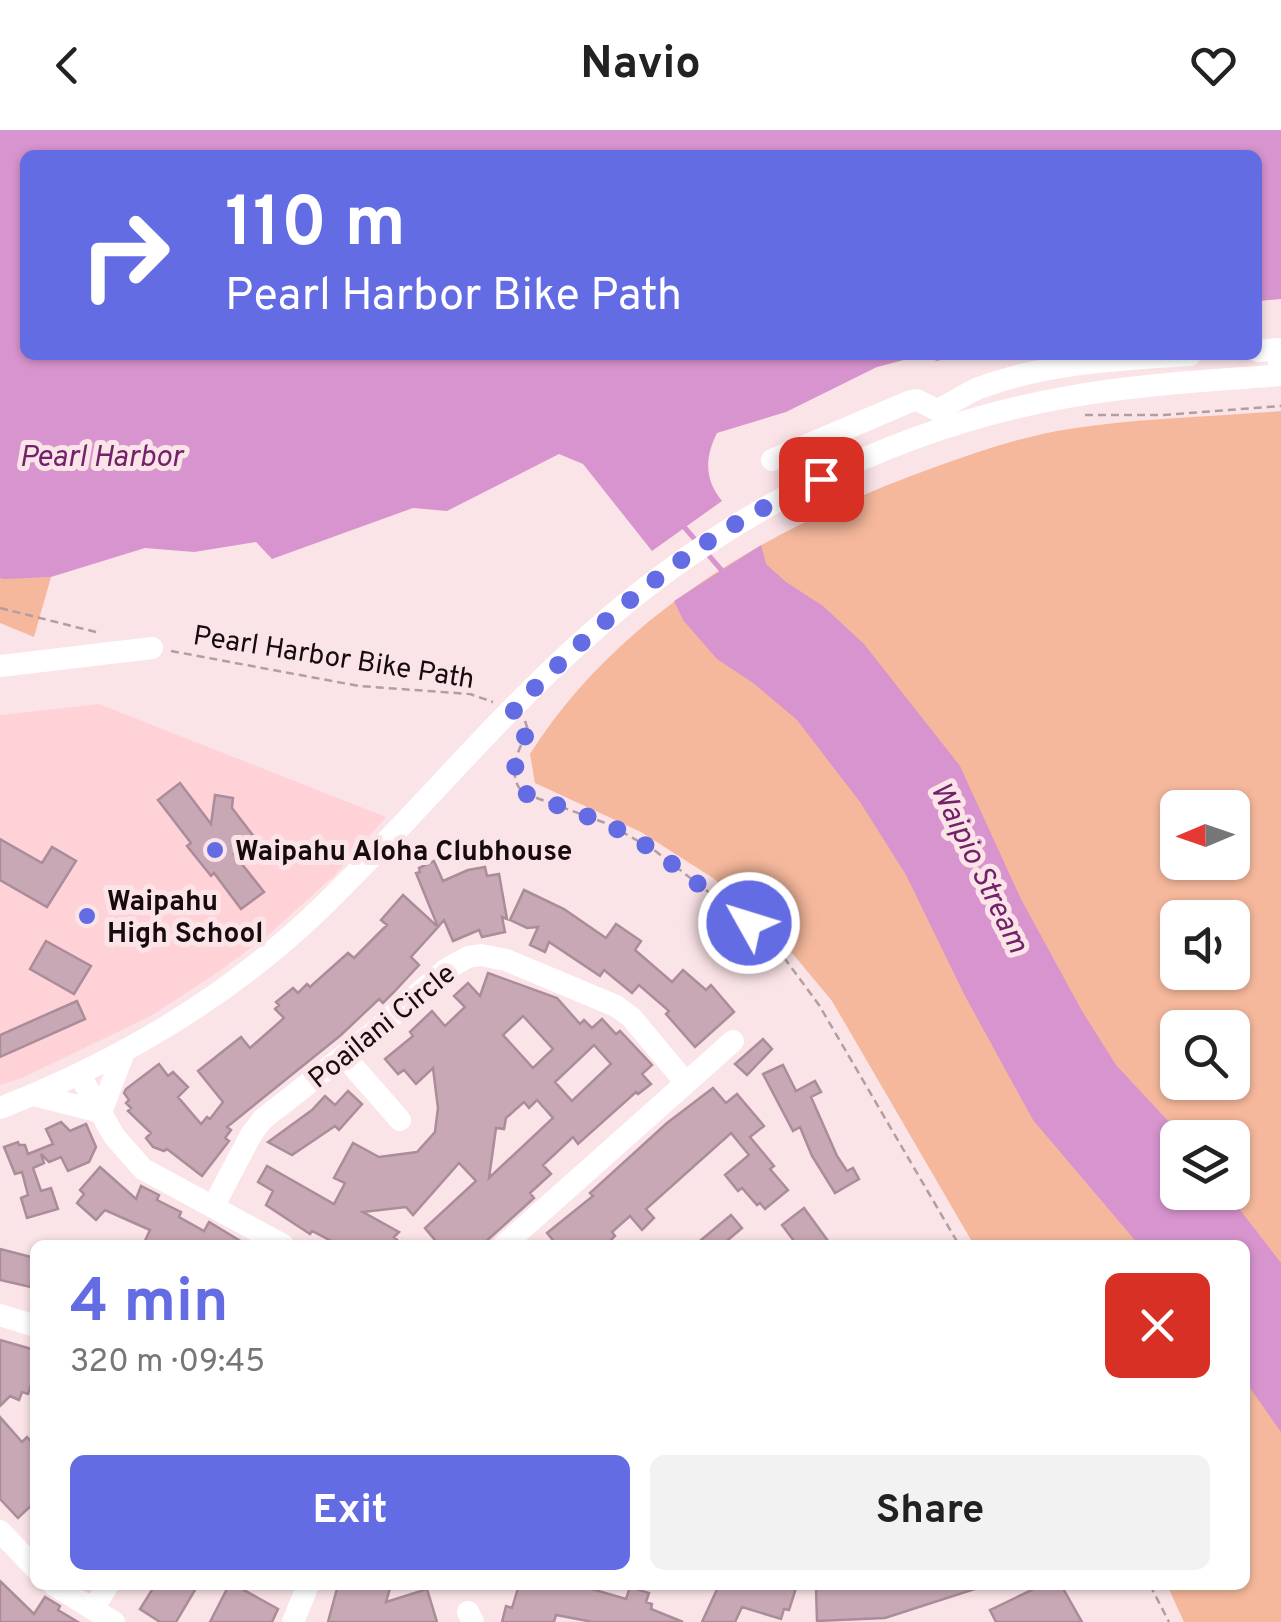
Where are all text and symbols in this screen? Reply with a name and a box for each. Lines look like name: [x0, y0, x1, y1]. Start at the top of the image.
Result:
text: Navio: [580, 37, 701, 94]
icon: back: [40, 38, 95, 93]
icon: heart: [1186, 38, 1241, 93]
text: 110 m: [225, 182, 406, 271]
icon: right: [60, 190, 190, 320]
text: Pearl Harbor Bike Path: [225, 269, 682, 326]
pin: [779, 437, 864, 522]
water label: Pearl Harbor: [19, 440, 185, 477]
icon: arrive: [794, 452, 849, 507]
street label: Pearl Harbor Bike Path: [190, 619, 477, 699]
water label: Waipio Stream: [920, 777, 1035, 960]
north arrow: [1160, 790, 1250, 880]
map controls: [1160, 790, 1250, 1210]
place label: Waipahu Aloha Clubhouse: [235, 835, 572, 871]
marker: Waipahu Aloha Clubhouse: [204, 839, 226, 861]
position arrow: [697, 871, 801, 975]
place label: Waipahu High School: [107, 885, 263, 953]
button: sound: [1160, 900, 1250, 990]
marker: Waipahu High School: [76, 905, 98, 927]
street label: Poailani Circle: [302, 957, 464, 1098]
button: search: [1160, 1010, 1250, 1100]
button: layers: [1160, 1120, 1250, 1210]
text: 4 min: [70, 1267, 229, 1343]
button: close: [1105, 1273, 1210, 1378]
text: 320 m · 09:45: [70, 1343, 265, 1383]
button: Exit: [70, 1455, 630, 1570]
button: Share: [650, 1455, 1210, 1570]

